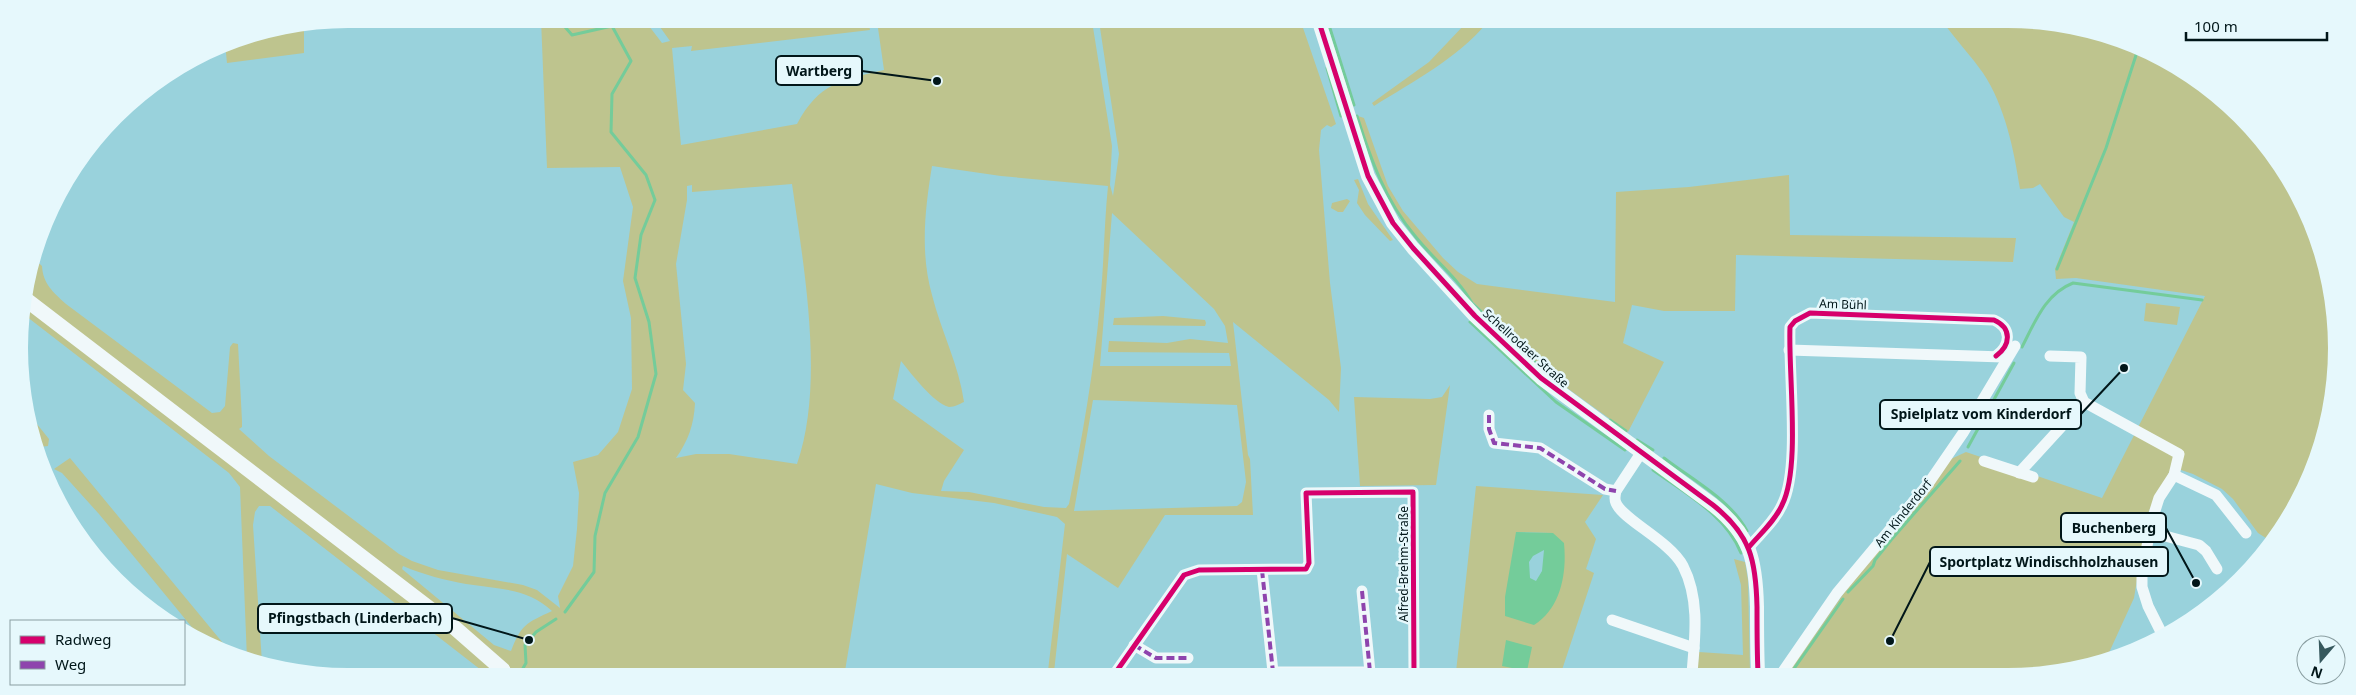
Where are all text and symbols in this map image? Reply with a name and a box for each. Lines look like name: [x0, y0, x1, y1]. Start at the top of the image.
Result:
scale bar: [2186, 10, 2327, 42]
text: 100 m: [2194, 16, 2238, 36]
callout: Wartberg: [776, 56, 862, 85]
text: Wartberg: [786, 61, 852, 80]
street label: Am Bühl: [1819, 295, 1867, 313]
street label: Schellrodaer Straße: [1479, 305, 1573, 391]
callout: Spielplatz vom Kinderdorf: [1880, 400, 2081, 429]
text: Spielplatz vom Kinderdorf: [1891, 404, 2073, 423]
street label: Am Kinderdorf: [1870, 475, 1936, 550]
street label: Alfred-Brehm-Straße: [1395, 506, 1412, 622]
callout: Buchenberg: [2061, 513, 2166, 542]
text: Buchenberg: [2072, 518, 2156, 537]
callout: Sportplatz Windischholzhausen: [1930, 547, 2168, 576]
text: Sportplatz Windischholzhausen: [1940, 552, 2158, 571]
callout: Pfingstbach (Linderbach): [258, 604, 452, 633]
text: Pfingstbach (Linderbach): [268, 608, 442, 627]
legend: [10, 620, 185, 685]
text: Radweg: [55, 629, 111, 649]
north arrow: [2296, 635, 2346, 685]
text: Weg: [55, 654, 86, 674]
text: N: [2308, 662, 2325, 684]

